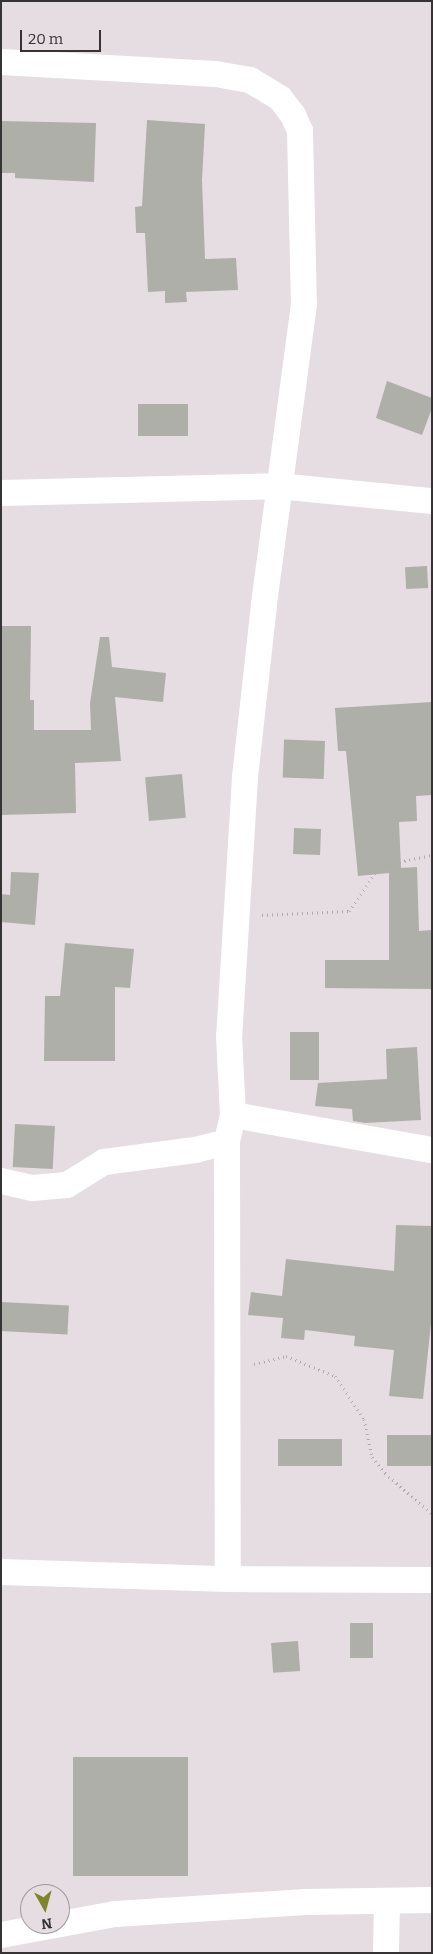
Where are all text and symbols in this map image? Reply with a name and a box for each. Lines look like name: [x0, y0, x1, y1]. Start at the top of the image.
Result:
scale bar: [22, 20, 104, 52]
text: 20 m: [28, 30, 63, 48]
north arrow: [20, 1884, 70, 1934]
text: N: [40, 1914, 53, 1932]

